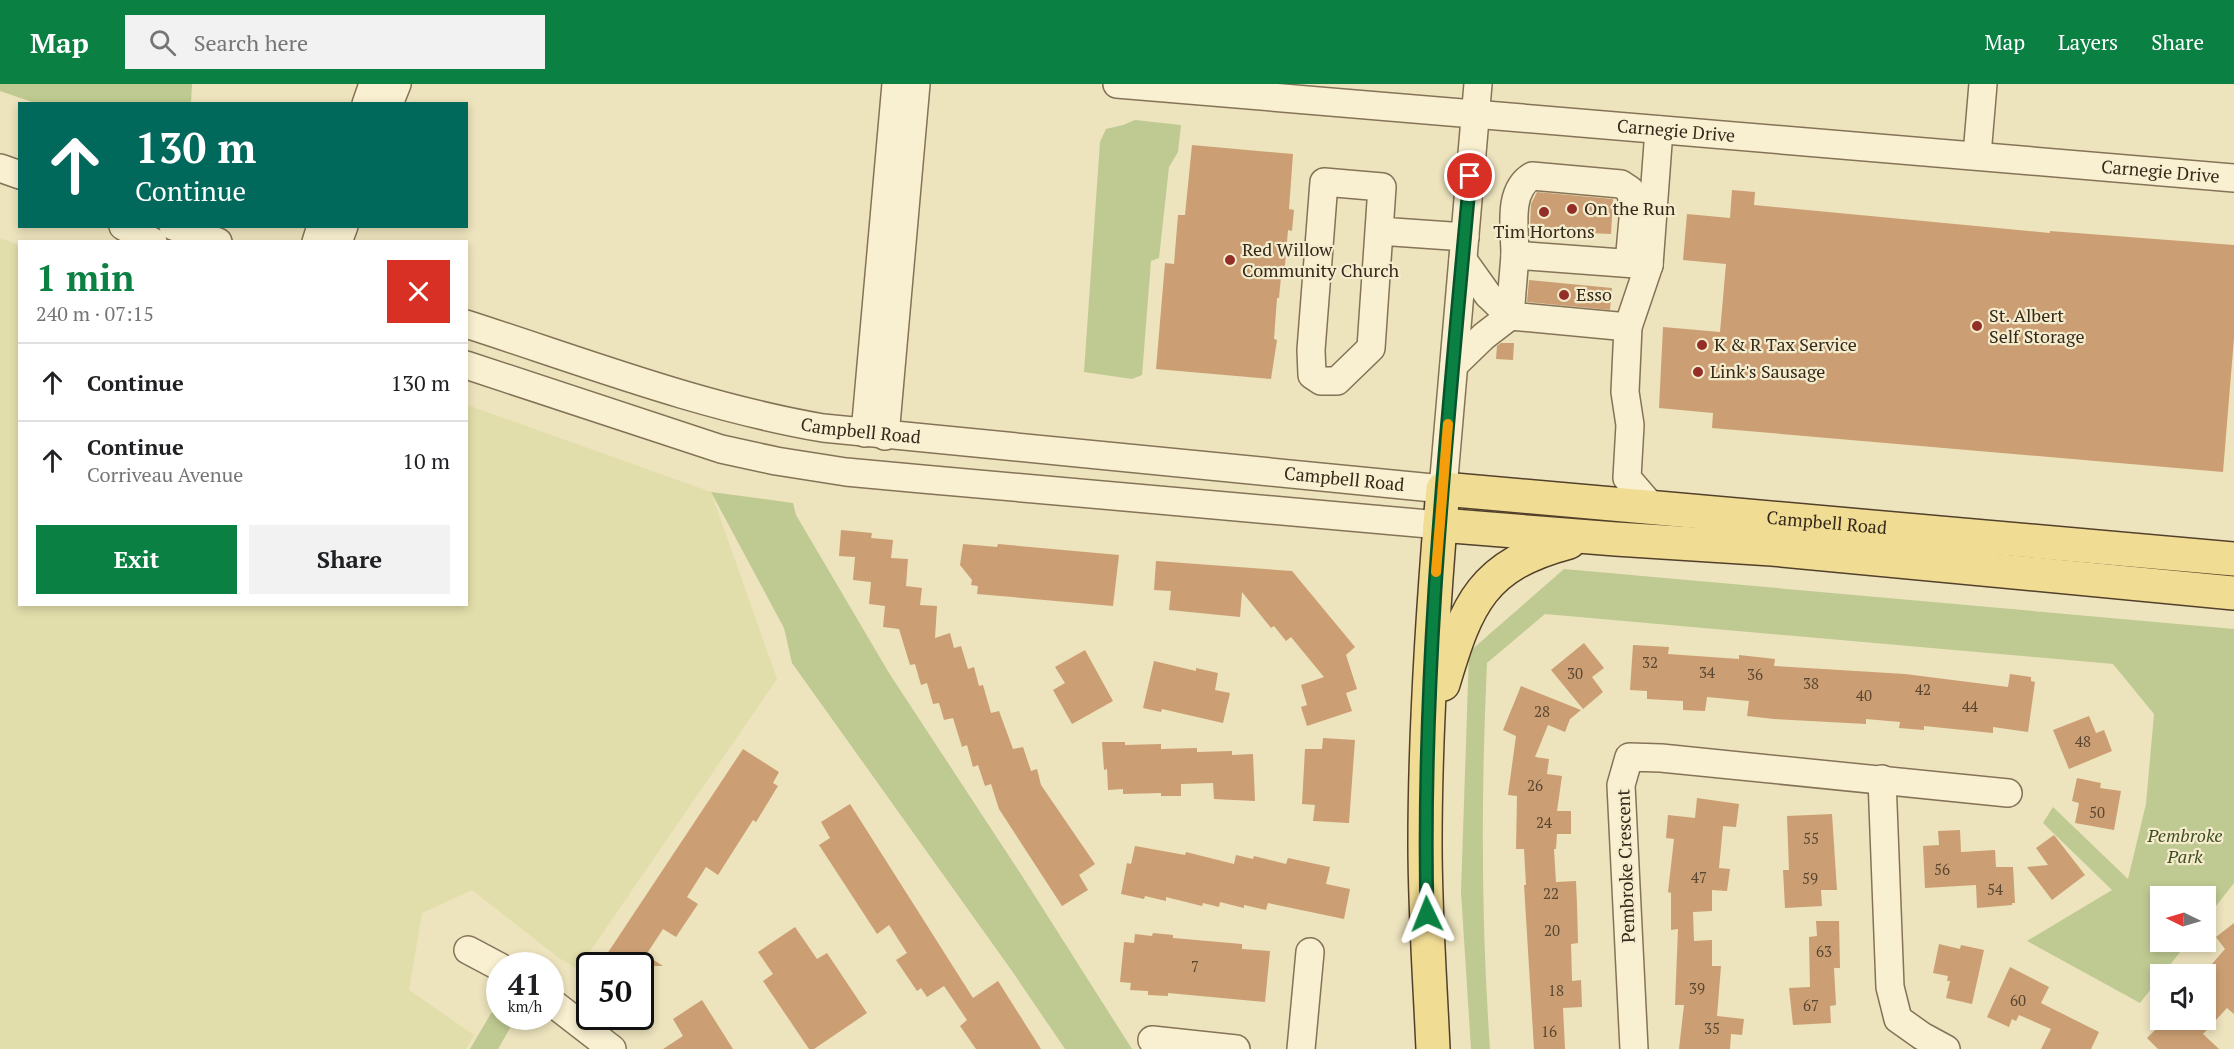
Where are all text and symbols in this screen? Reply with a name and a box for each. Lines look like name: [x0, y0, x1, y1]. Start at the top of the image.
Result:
search box: [125, 15, 545, 69]
text: Map: [30, 24, 89, 61]
icon: search: [146, 26, 179, 59]
text: Search here: [194, 28, 308, 57]
text: Map: [1984, 28, 2025, 56]
text: Layers: [2058, 28, 2118, 56]
text: Share: [2151, 28, 2204, 56]
street label: Carnegie Drive: [1616, 113, 1736, 147]
text: 130 m: [135, 119, 256, 175]
icon: ahead: [36, 126, 114, 204]
pin: [1444, 150, 1495, 201]
street label: Carnegie Drive: [2100, 154, 2221, 188]
icon: arrive: [1453, 159, 1486, 192]
text: Continue: [135, 173, 246, 209]
place label: On the Run: [1584, 196, 1676, 220]
marker: On the Run: [1565, 202, 1579, 216]
marker: Tim Hortons: [1537, 205, 1551, 219]
place label: Tim Hortons: [1493, 219, 1595, 243]
place label: Red Willow Community Church: [1242, 237, 1400, 282]
marker: Red Willow Community Church: [1223, 253, 1237, 267]
text: 1 min: [36, 254, 134, 301]
button: close: [387, 260, 450, 323]
place label: Esso: [1576, 282, 1612, 306]
marker: Esso: [1557, 288, 1571, 302]
text: 240 m · 07:15: [36, 300, 154, 327]
place label: St. Albert Self Storage: [1989, 303, 2084, 348]
marker: St. Albert Self Storage: [1970, 319, 1984, 333]
place label: K & R Tax Service: [1714, 332, 1857, 356]
marker: K & R Tax Service: [1695, 338, 1709, 352]
place label: Link's Sausage: [1710, 359, 1825, 383]
marker: Link's Sausage: [1691, 365, 1705, 379]
icon: ahead: [36, 366, 69, 399]
text: Continue: [87, 368, 184, 397]
text: 130 m: [390, 368, 450, 397]
street label: Campbell Road: [799, 411, 922, 449]
text: Continue: [87, 432, 184, 461]
icon: ahead: [36, 444, 69, 477]
text: 10 m: [402, 446, 450, 475]
street label: Campbell Road: [1283, 460, 1406, 496]
text: Corriveau Avenue: [87, 461, 243, 488]
street label: Campbell Road: [1766, 505, 1888, 539]
button: Exit: [36, 525, 237, 594]
button: Share: [249, 525, 450, 594]
house number: 32: [1642, 652, 1658, 672]
house number: 34: [1699, 662, 1715, 682]
house number: 30: [1567, 663, 1583, 683]
house number: 36: [1747, 664, 1763, 684]
house number: 38: [1803, 673, 1819, 693]
house number: 42: [1915, 679, 1931, 699]
house number: 40: [1856, 685, 1872, 705]
house number: 44: [1962, 696, 1978, 716]
house number: 28: [1534, 701, 1550, 721]
house number: 48: [2075, 731, 2091, 751]
house number: 26: [1527, 775, 1543, 795]
street label: Pembroke Crescent: [1610, 788, 1640, 943]
house number: 50: [2089, 802, 2105, 822]
house number: 24: [1536, 812, 1552, 832]
park label: Pembroke Park: [2146, 823, 2223, 868]
house number: 55: [1803, 828, 1819, 848]
house number: 56: [1934, 859, 1950, 879]
house number: 47: [1691, 867, 1707, 887]
house number: 59: [1802, 868, 1818, 888]
house number: 54: [1987, 879, 2003, 899]
position arrow: [1395, 882, 1459, 946]
house number: 22: [1543, 883, 1559, 903]
north arrow: [2150, 886, 2216, 952]
map controls: [2150, 886, 2216, 1030]
house number: 20: [1544, 920, 1560, 940]
house number: 63: [1816, 941, 1832, 961]
speed limit sign: 50: [576, 952, 654, 1030]
house number: 7: [1191, 956, 1199, 976]
text: 41: [508, 964, 542, 1004]
button: sound: [2150, 964, 2216, 1030]
house number: 39: [1689, 978, 1705, 998]
house number: 18: [1548, 980, 1564, 1000]
house number: 60: [2010, 990, 2026, 1010]
house number: 67: [1803, 995, 1819, 1015]
text: km/h: [508, 996, 542, 1016]
house number: 35: [1704, 1018, 1720, 1038]
house number: 16: [1541, 1021, 1557, 1041]

